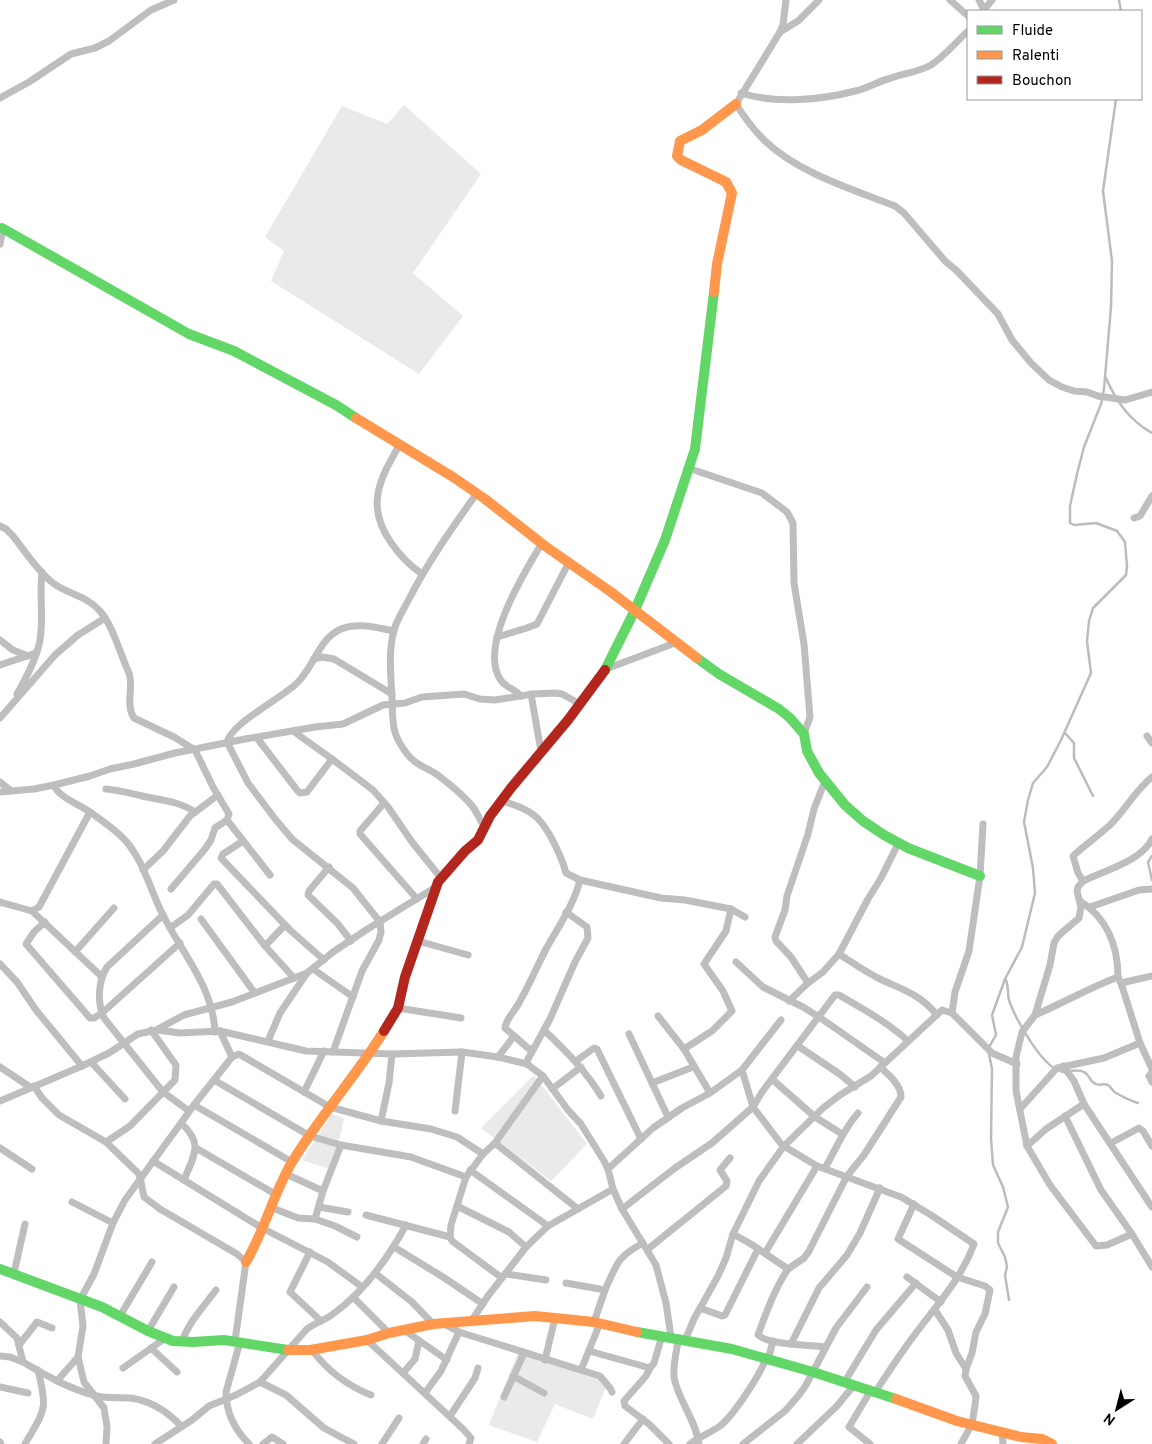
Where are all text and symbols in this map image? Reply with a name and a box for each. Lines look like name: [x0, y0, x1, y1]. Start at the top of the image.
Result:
legend: [967, 10, 1142, 100]
text: Fluide: [1012, 22, 1053, 41]
text: Ralenti: [1012, 47, 1059, 66]
text: Bouchon: [1012, 72, 1072, 91]
north arrow: [1092, 1384, 1142, 1434]
text: N: [1101, 1408, 1119, 1428]

